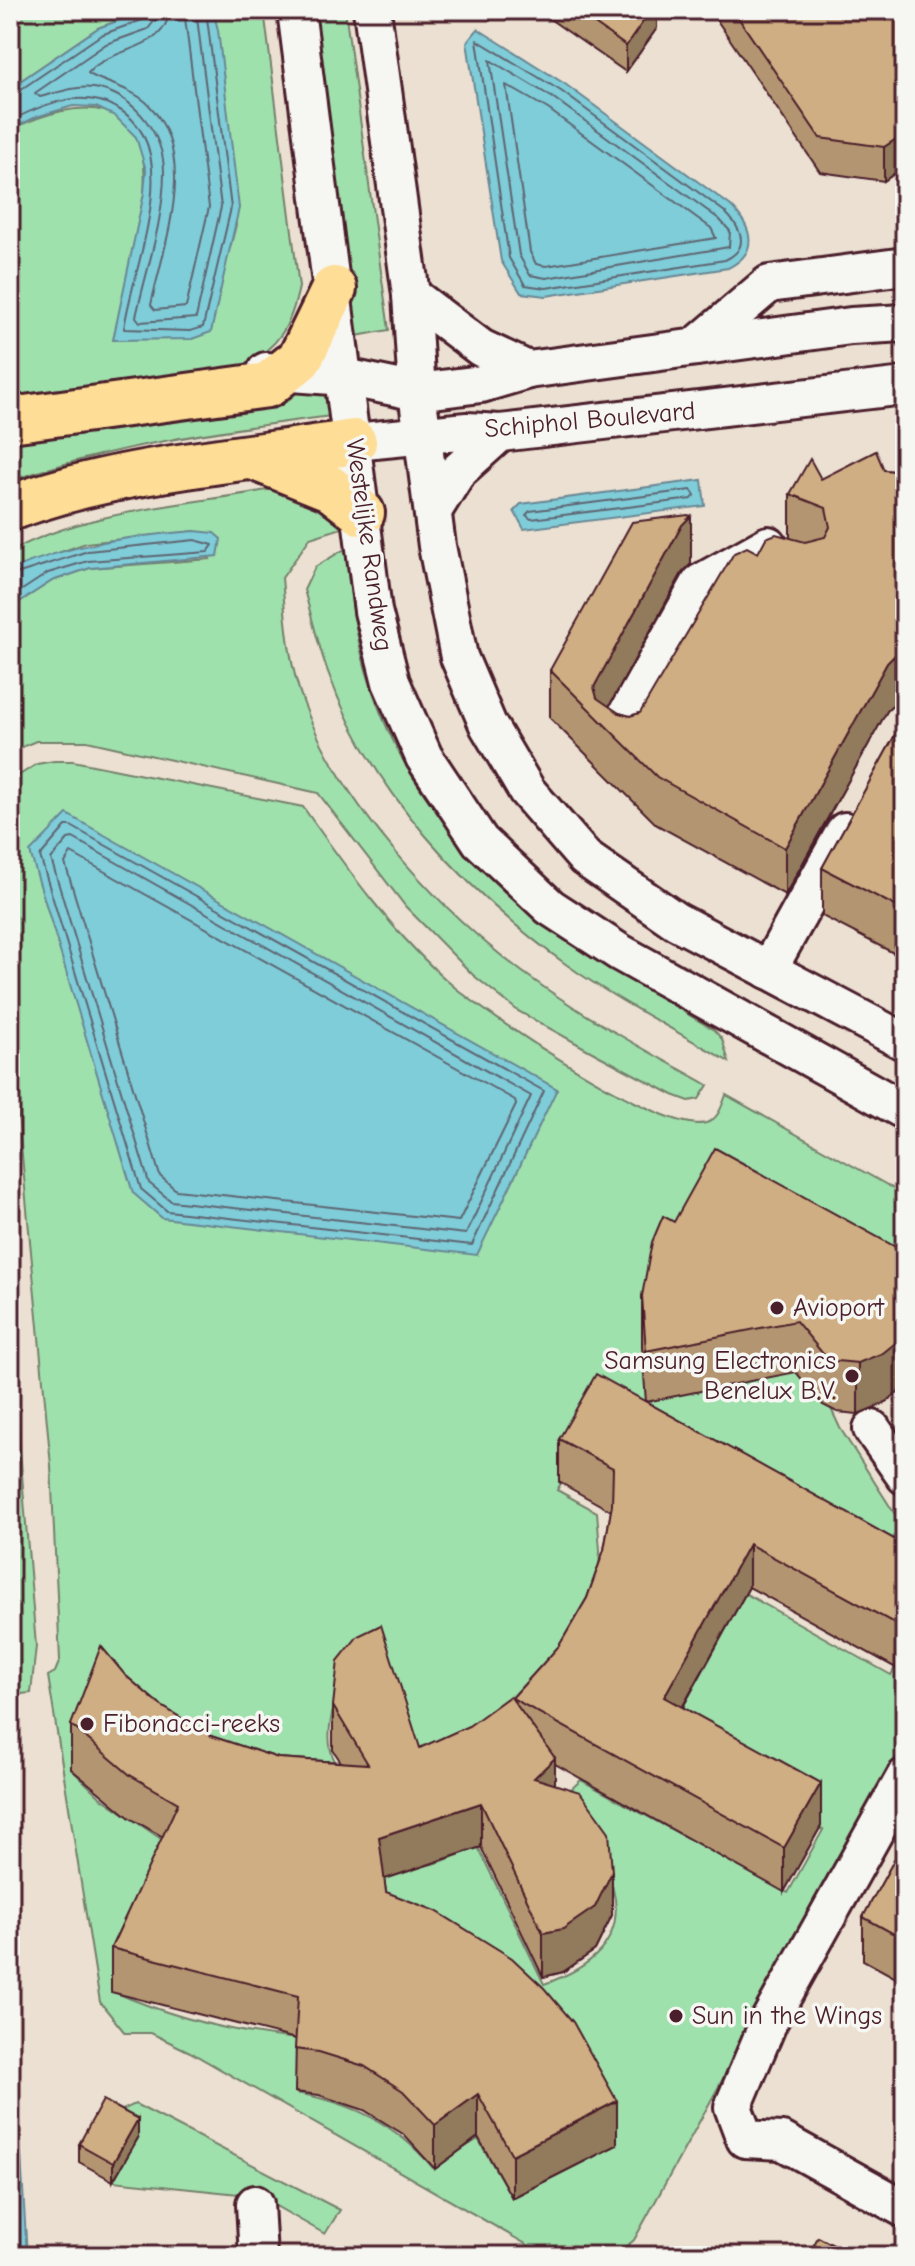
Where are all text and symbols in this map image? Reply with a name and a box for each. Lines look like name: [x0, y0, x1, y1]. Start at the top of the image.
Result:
street label: Schiphol Boulevard: [483, 396, 697, 444]
street label: Westelijke Randweg: [339, 437, 399, 653]
place label: Avioport: [793, 1293, 886, 1323]
marker: Avioport: [768, 1299, 786, 1317]
place label: Samsung Electronics Benelux B.V.: [604, 1346, 836, 1406]
marker: Samsung Electronics Benelux B.V.: [843, 1367, 861, 1385]
place label: Fibonacci-reeks: [103, 1709, 280, 1739]
marker: Fibonacci-reeks: [78, 1715, 96, 1733]
place label: Sun in the Wings: [692, 2001, 882, 2031]
marker: Sun in the Wings: [667, 2007, 685, 2025]

